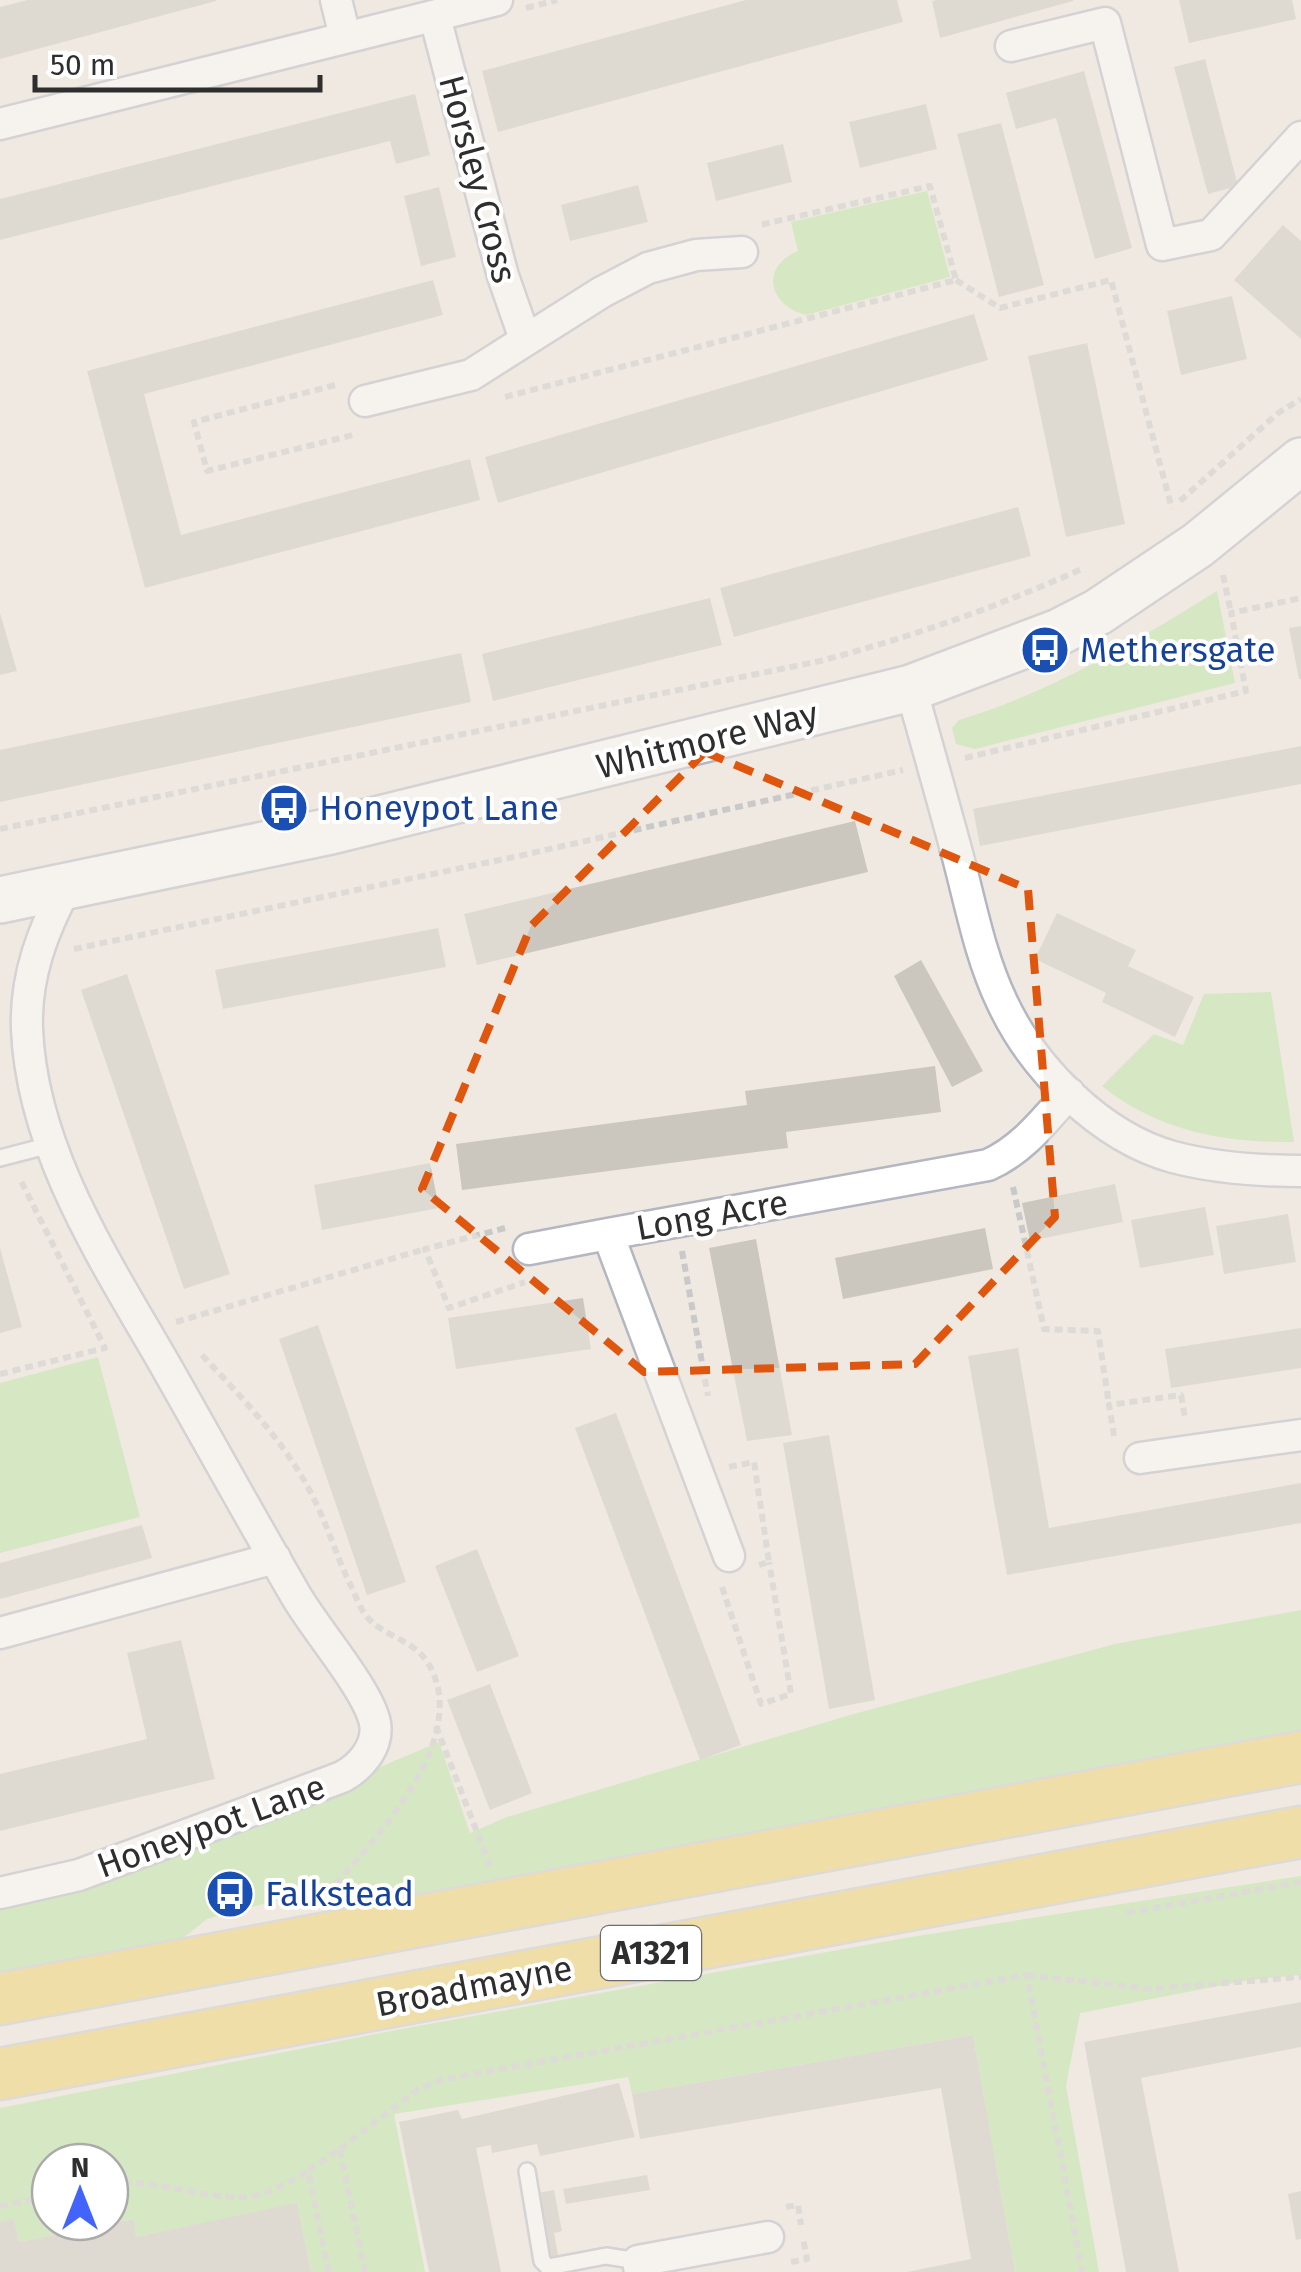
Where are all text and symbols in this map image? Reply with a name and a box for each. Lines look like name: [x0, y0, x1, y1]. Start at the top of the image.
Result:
scale bar: [35, 30, 320, 92]
text: 50 m: [50, 47, 115, 83]
street label: Horsley Cross: [430, 70, 526, 288]
bus stop icon: Methersgate: [1019, 624, 1071, 676]
place label: Methersgate: [1080, 629, 1276, 671]
street label: Whitmore Way: [592, 692, 822, 788]
bus stop icon: Honeypot Lane: [258, 782, 310, 834]
place label: Honeypot Lane: [319, 787, 559, 829]
street label: Long Acre: [633, 1181, 791, 1249]
street label: Honeypot Lane: [91, 1765, 331, 1887]
bus stop icon: Falkstead: [204, 1868, 256, 1920]
place label: Falkstead: [265, 1873, 414, 1915]
road number: A1321: [601, 1926, 701, 1980]
street label: Broadmayne: [372, 1946, 576, 2026]
north arrow: [30, 2142, 130, 2242]
text: N: [71, 2151, 89, 2184]

